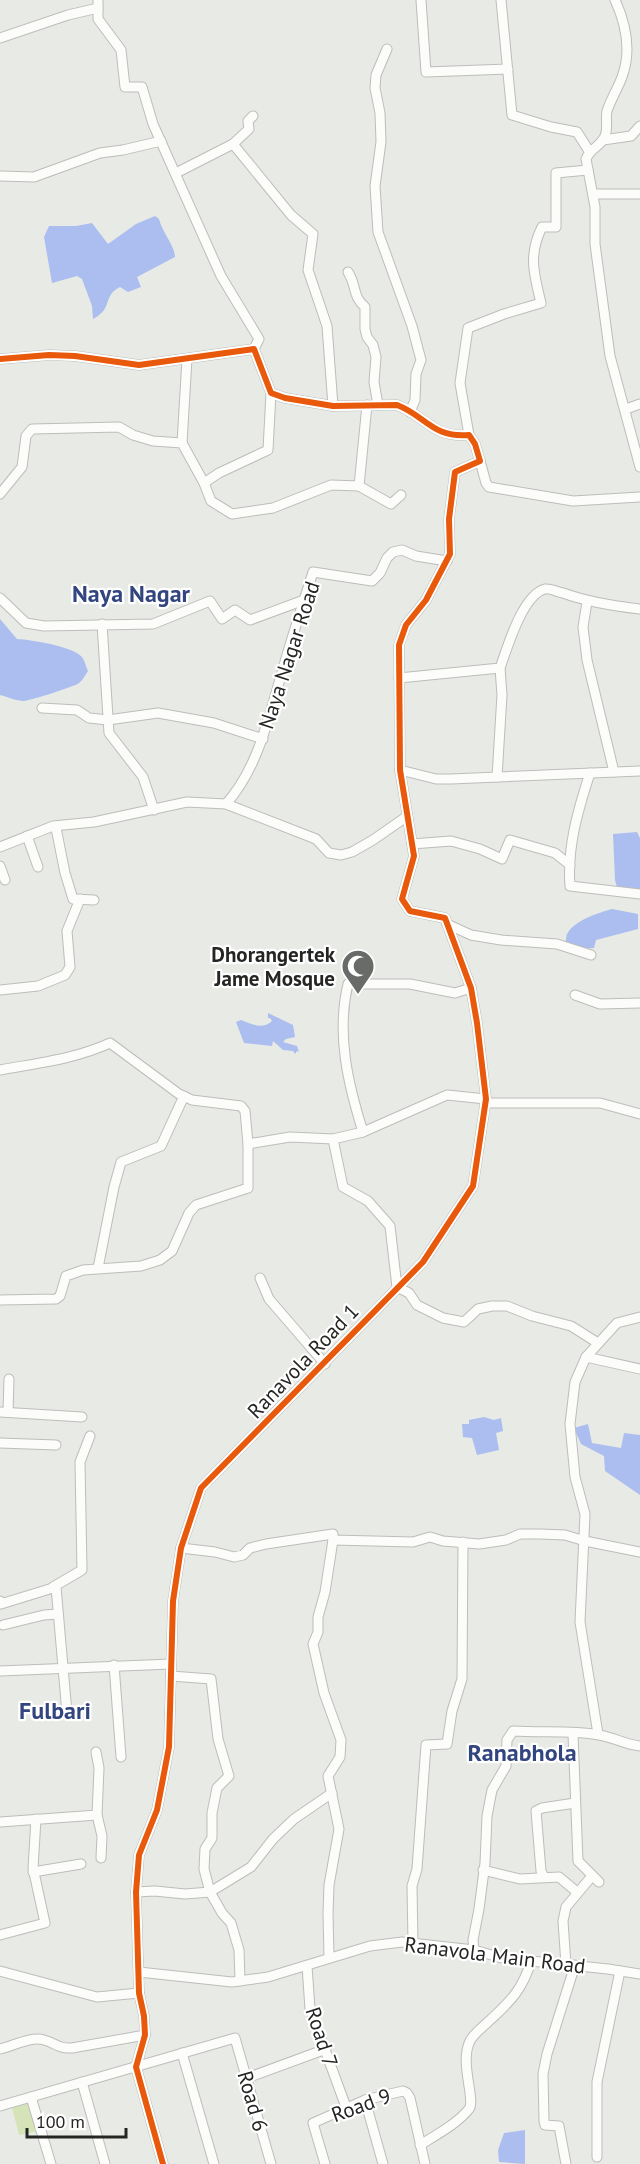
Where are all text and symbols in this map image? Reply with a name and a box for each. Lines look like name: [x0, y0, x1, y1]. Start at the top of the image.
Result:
district label: Naya Nagar: [72, 578, 191, 609]
street label: Naya Nagar Road: [252, 578, 326, 732]
place label: Dhorangertek Jame Mosque: [211, 941, 336, 992]
mosque icon: Dhorangertek Jame Mosque: [340, 948, 376, 995]
street label: Ranavola Road 1: [241, 1298, 365, 1424]
district label: Fulbari: [19, 1695, 91, 1726]
district label: Ranabhola: [467, 1737, 577, 1768]
street label: Ranavola Main Road: [403, 1931, 587, 1979]
street label: Road 7: [300, 2004, 344, 2070]
street label: Road 6: [232, 2068, 274, 2134]
street label: Road 9: [327, 2082, 395, 2128]
scale bar: [27, 2101, 126, 2139]
text: 100 m: [36, 2110, 85, 2133]

